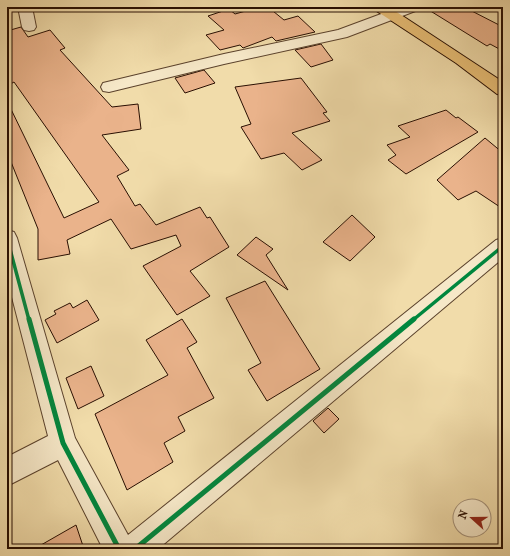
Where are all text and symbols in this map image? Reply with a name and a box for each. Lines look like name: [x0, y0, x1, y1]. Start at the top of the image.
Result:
north arrow: [452, 498, 492, 538]
text: N: [456, 508, 471, 521]

